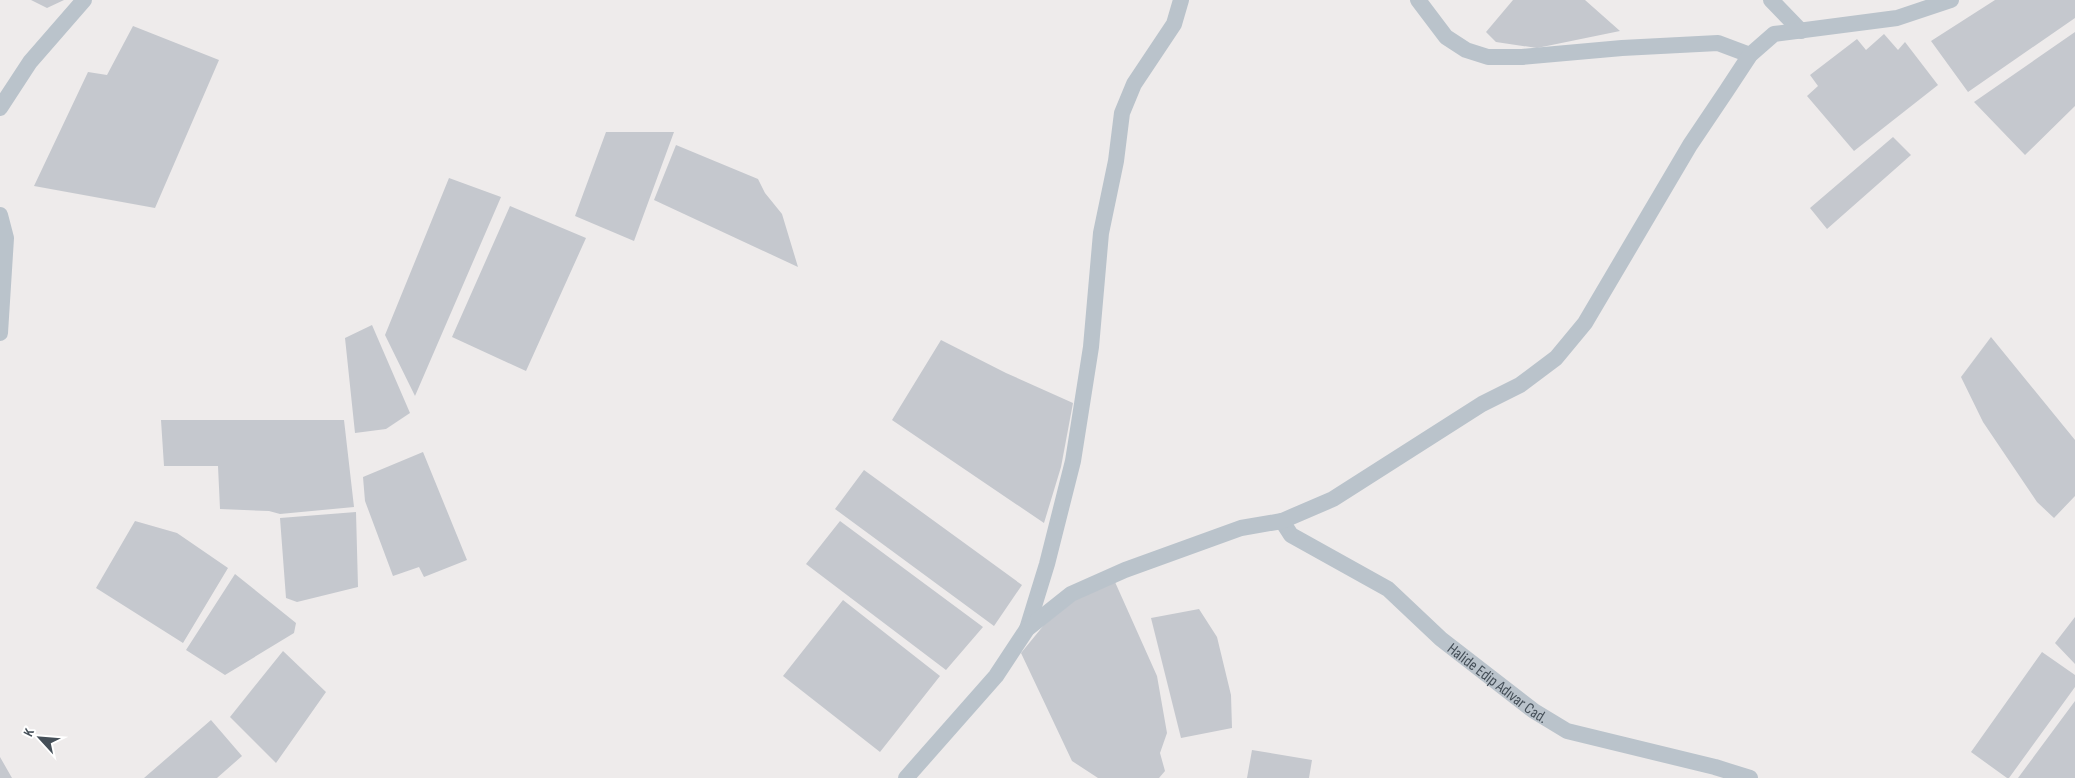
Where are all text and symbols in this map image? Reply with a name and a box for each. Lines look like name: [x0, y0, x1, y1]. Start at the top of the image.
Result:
street label: Halide Edip Adıvar Cad.: [1443, 640, 1550, 728]
north arrow: [15, 713, 65, 763]
text: K: [20, 726, 38, 739]

